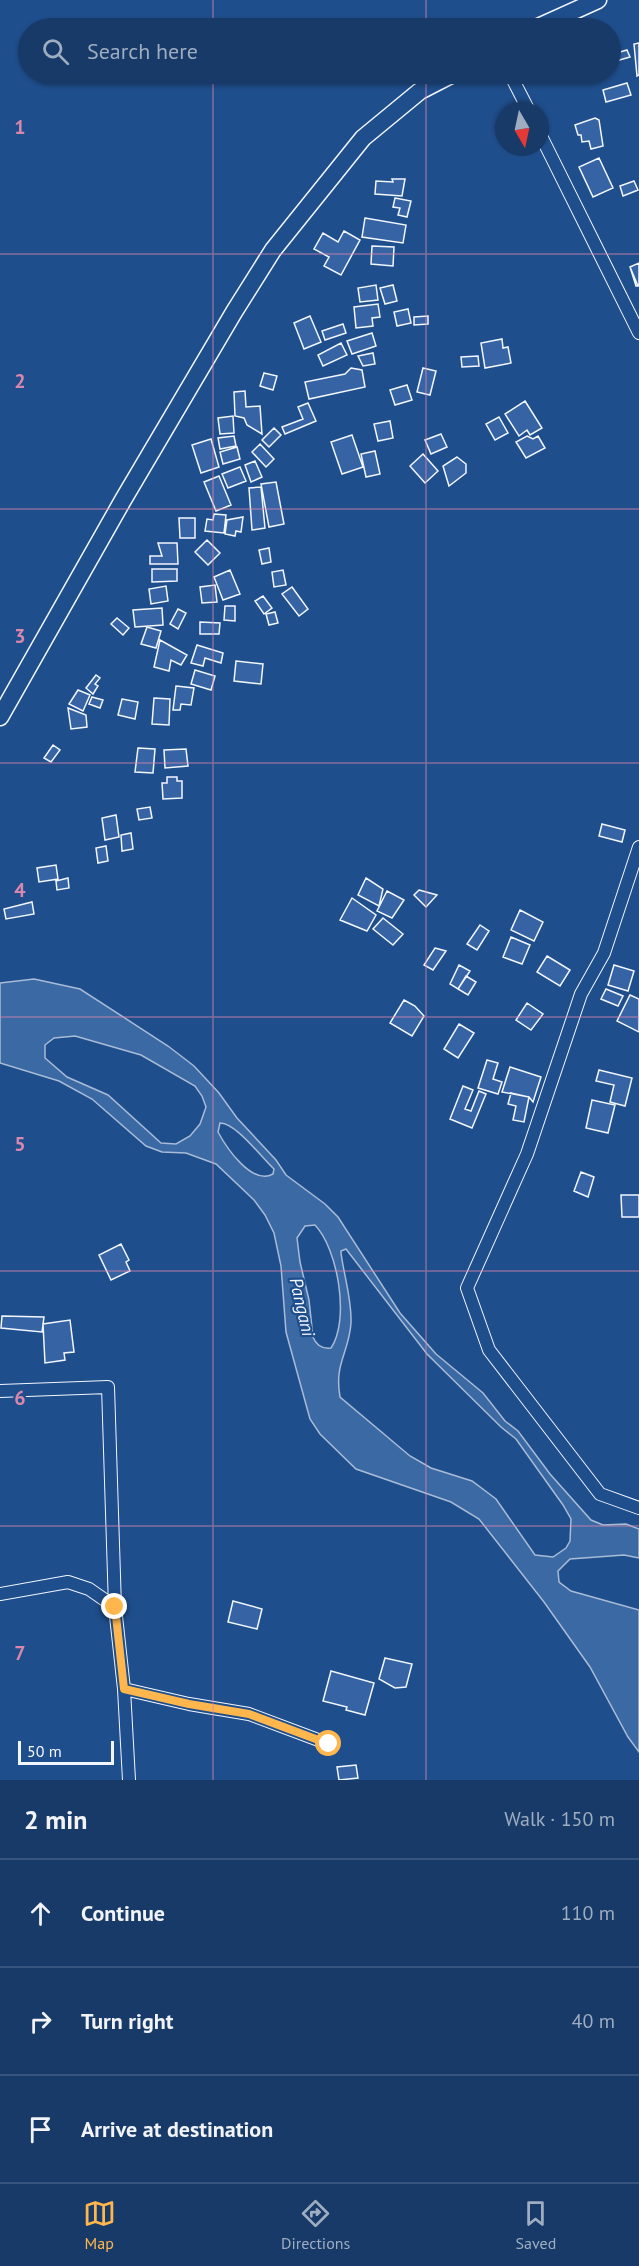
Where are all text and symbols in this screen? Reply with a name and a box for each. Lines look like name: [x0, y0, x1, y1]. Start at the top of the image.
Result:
search box: [18, 18, 621, 84]
icon: search: [39, 35, 72, 68]
text: Search here: [87, 37, 198, 65]
north arrow: [495, 102, 549, 156]
text: 1: [14, 114, 26, 140]
text: 2: [14, 368, 26, 394]
text: 3: [14, 623, 26, 649]
text: 4: [14, 877, 26, 903]
text: 5: [14, 1131, 26, 1157]
water label: Pangani: [285, 1275, 321, 1340]
text: 6: [14, 1385, 26, 1411]
route end: [101, 1593, 127, 1619]
text: 7: [14, 1640, 26, 1666]
route start: [315, 1730, 341, 1756]
scale bar: [18, 1738, 114, 1766]
text: 50 m: [27, 1741, 62, 1761]
text: 2 min: [24, 1803, 87, 1836]
text: Walk · 150 m: [504, 1806, 615, 1832]
icon: ahead: [24, 1897, 57, 1930]
text: Continue: [81, 1899, 165, 1927]
text: 110 m: [561, 1900, 615, 1926]
icon: right: [24, 2005, 57, 2038]
text: Turn right: [81, 2007, 173, 2035]
text: 40 m: [572, 2008, 615, 2034]
icon: arrive: [24, 2113, 57, 2146]
text: Arrive at destination: [81, 2115, 273, 2143]
tab: Map: [83, 2197, 116, 2253]
tab: Directions: [281, 2197, 350, 2253]
tab: Saved: [516, 2197, 556, 2253]

